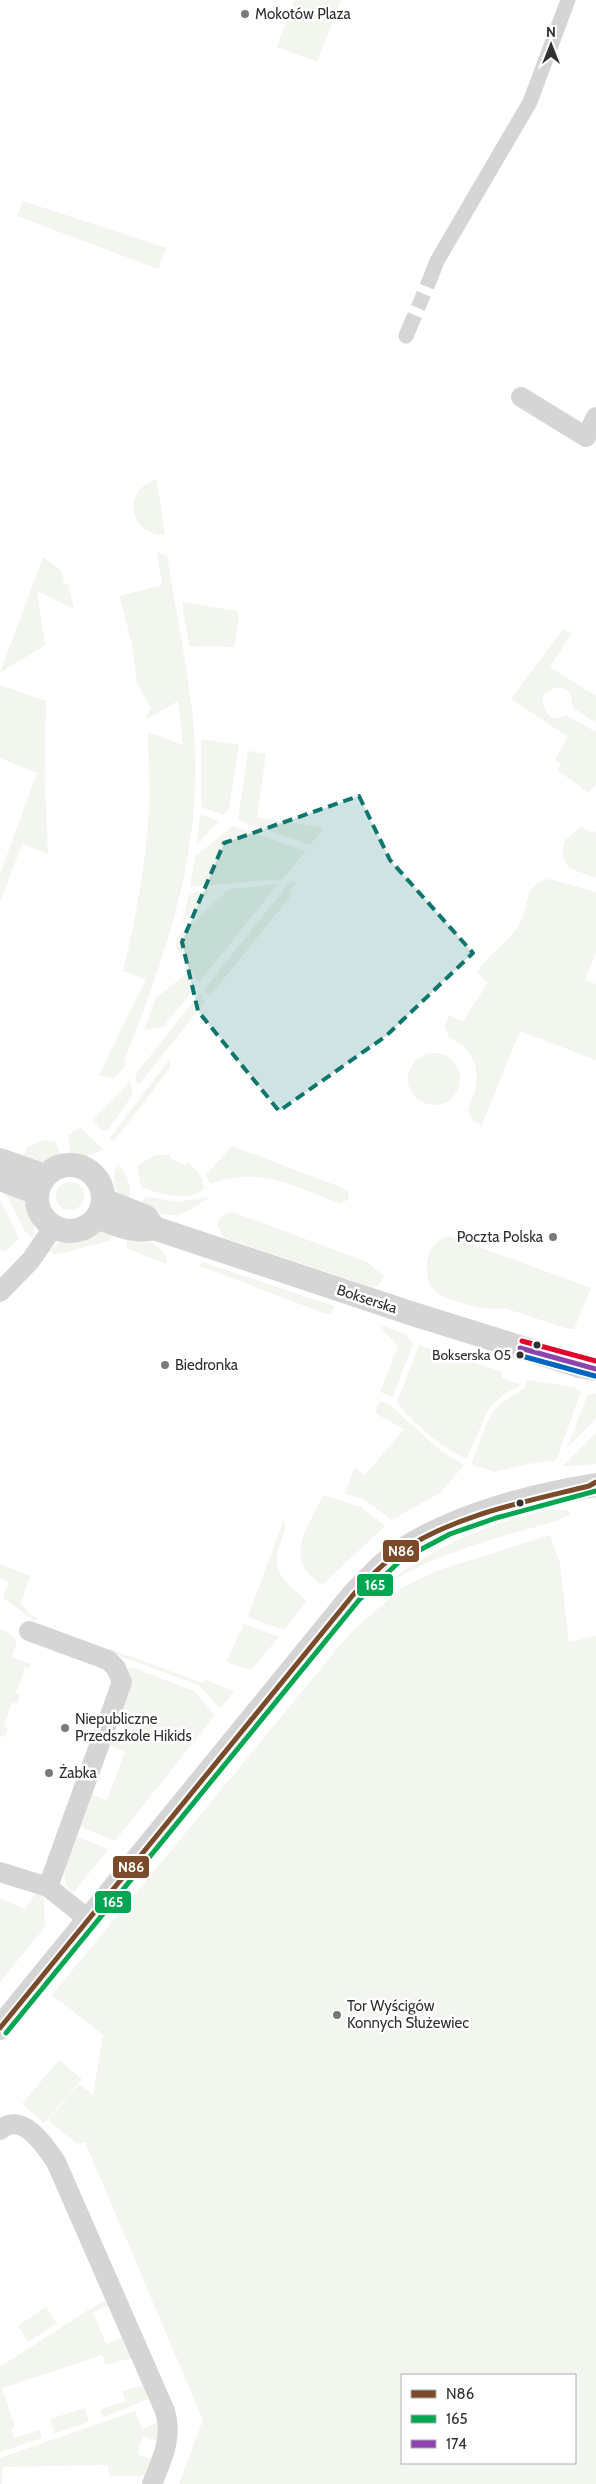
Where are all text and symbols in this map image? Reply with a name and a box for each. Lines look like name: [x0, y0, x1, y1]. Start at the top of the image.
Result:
place label: Mokotów Plaza: [255, 5, 352, 23]
marker: Mokotów Plaza: [239, 8, 251, 20]
north arrow: [526, 20, 576, 70]
text: N: [546, 23, 556, 41]
place label: Poczta Polska: [457, 1228, 544, 1246]
marker: Poczta Polska: [547, 1231, 559, 1243]
street label: Bokserska: [334, 1281, 400, 1317]
unlabelled marker: [532, 1340, 542, 1350]
place label: Bokserska 05: [432, 1346, 511, 1364]
marker: Bokserska 05: [515, 1350, 525, 1360]
place label: Biedronka: [175, 1356, 239, 1374]
marker: Biedronka: [159, 1359, 171, 1371]
unlabelled marker: [515, 1498, 525, 1508]
line badge: N86: [382, 1539, 420, 1563]
text: N86: [388, 1542, 414, 1560]
line badge: 165: [356, 1573, 394, 1597]
text: 165: [365, 1576, 385, 1594]
place label: Niepubliczne Przedszkole Hikids: [75, 1710, 192, 1745]
marker: Niepubliczne Przedszkole Hikids: [59, 1722, 71, 1734]
place label: Żabka: [59, 1763, 97, 1782]
marker: Żabka: [43, 1767, 55, 1779]
line badge: N86: [112, 1855, 150, 1879]
text: N86: [118, 1858, 144, 1876]
line badge: 165: [94, 1890, 132, 1914]
text: 165: [103, 1893, 123, 1911]
place label: Tor Wyścigów Konnych Służewiec: [347, 1997, 469, 2032]
marker: Tor Wyścigów Konnych Służewiec: [331, 2009, 343, 2021]
legend: [401, 2374, 576, 2464]
text: N86: [446, 2385, 474, 2403]
text: 165: [446, 2410, 468, 2428]
text: 174: [446, 2435, 467, 2453]

